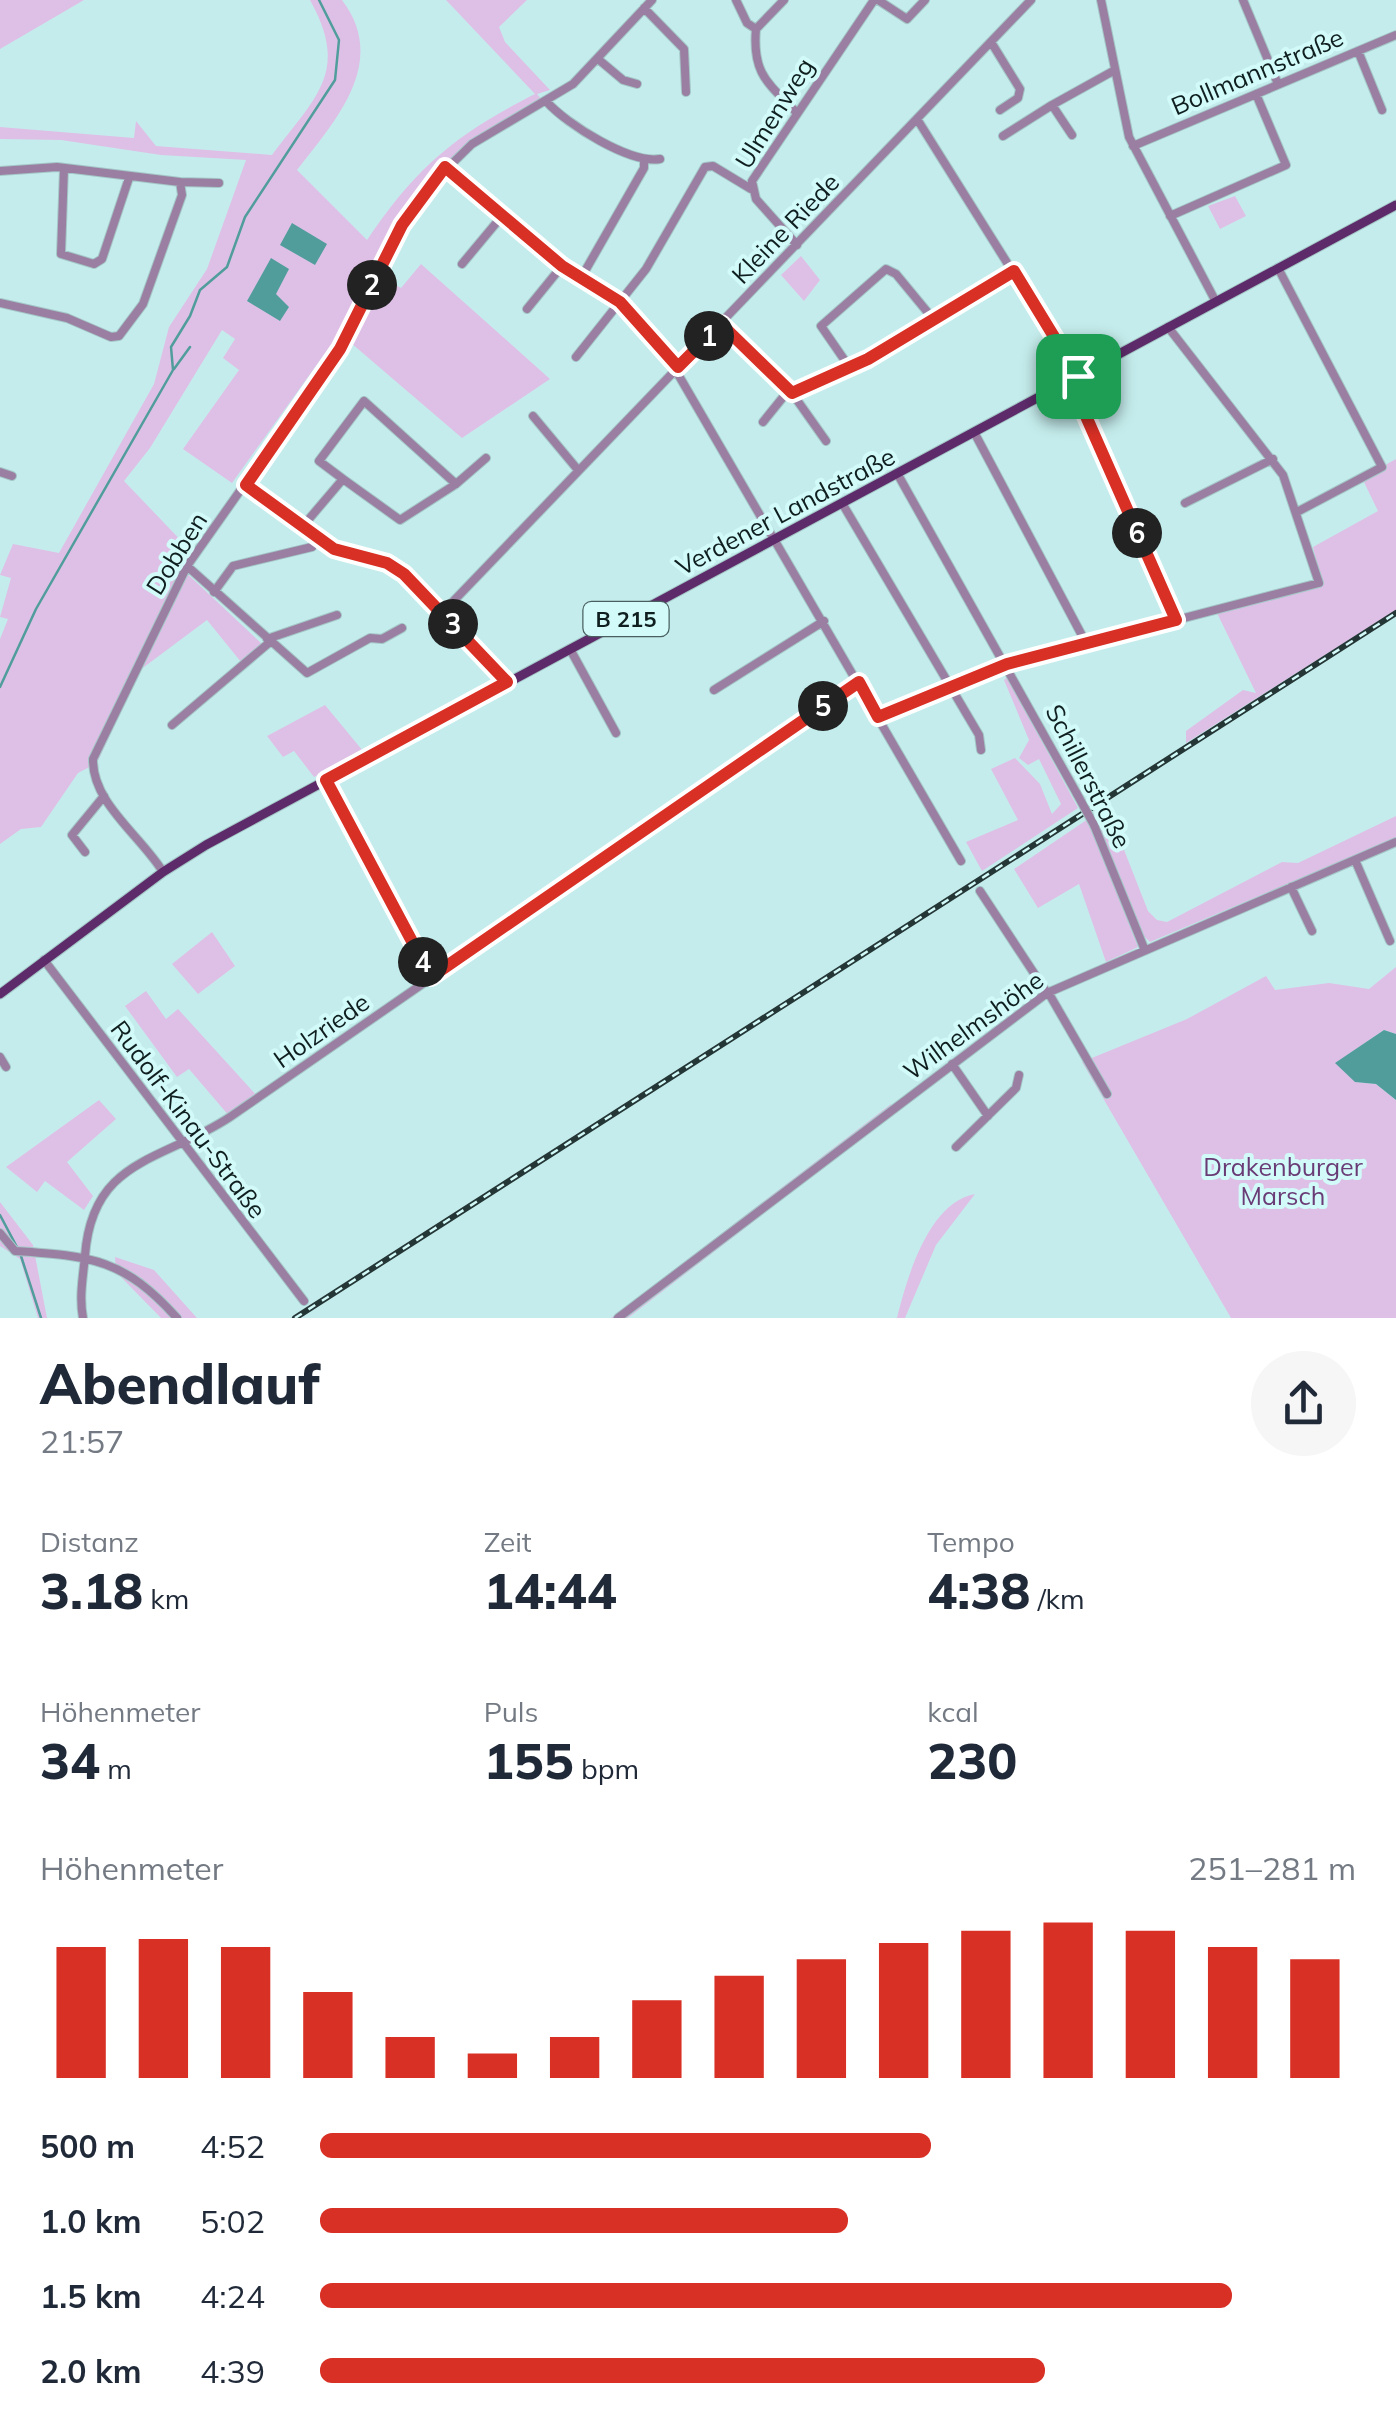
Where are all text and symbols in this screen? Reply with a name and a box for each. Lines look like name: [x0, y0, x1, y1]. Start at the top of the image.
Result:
street label: Bollmannstraße: [1166, 21, 1348, 121]
street label: Ulmenweg: [728, 52, 820, 174]
street label: Kleine Riede: [725, 166, 845, 290]
pin: 2: [347, 260, 397, 310]
text: 2: [364, 267, 380, 302]
pin: 1: [684, 311, 734, 361]
text: 1: [701, 318, 717, 353]
pin: [1036, 334, 1121, 419]
icon: arrive: [1051, 349, 1106, 404]
street label: Verdener Landstraße: [670, 440, 900, 582]
street label: Dobben: [139, 506, 213, 600]
pin: 6: [1112, 508, 1162, 558]
text: 6: [1129, 515, 1145, 550]
pin: 3: [428, 599, 478, 649]
road number: B 215: [584, 602, 668, 636]
text: 3: [445, 606, 461, 641]
pin: 5: [798, 681, 848, 731]
text: 5: [815, 688, 831, 723]
street label: Schillerstraße: [1039, 699, 1139, 853]
pin: 4: [398, 937, 448, 987]
text: 4: [415, 944, 431, 979]
street label: Wilhelmshöhe: [897, 964, 1049, 1086]
street label: Holzriede: [267, 986, 375, 1074]
street label: Rudolf-Kinau-Straße: [105, 1014, 273, 1224]
park label: Drakenburger Marsch: [1203, 1151, 1363, 1211]
text: Abendlauf: [40, 1349, 320, 1418]
button: share: [1251, 1351, 1356, 1456]
text: 21:57: [40, 1421, 124, 1461]
text: Distanz: [40, 1524, 139, 1559]
text: Zeit: [484, 1524, 532, 1559]
text: Tempo: [927, 1524, 1015, 1559]
text: 3.18: [40, 1559, 143, 1622]
text: 14:44: [484, 1559, 617, 1622]
text: 4:38: [927, 1559, 1030, 1622]
text: km: [143, 1581, 189, 1616]
text: /km: [1030, 1581, 1085, 1616]
text: Höhenmeter: [40, 1694, 200, 1729]
text: Puls: [484, 1694, 538, 1729]
text: kcal: [927, 1694, 979, 1729]
text: 34: [40, 1729, 100, 1792]
text: 155: [484, 1729, 574, 1792]
text: 230: [927, 1729, 1017, 1792]
text: m: [100, 1751, 132, 1786]
text: bpm: [574, 1751, 639, 1786]
text: Höhenmeter: [40, 1848, 223, 1888]
text: 251–281 m: [1188, 1848, 1356, 1888]
text: 500 m: [40, 2126, 135, 2166]
text: 4:52: [200, 2126, 265, 2166]
text: 1.0 km: [40, 2201, 142, 2241]
text: 5:02: [200, 2201, 265, 2241]
text: 1.5 km: [40, 2276, 142, 2316]
text: 4:24: [200, 2276, 265, 2316]
text: 2.0 km: [40, 2351, 142, 2391]
text: 4:39: [200, 2351, 265, 2391]

